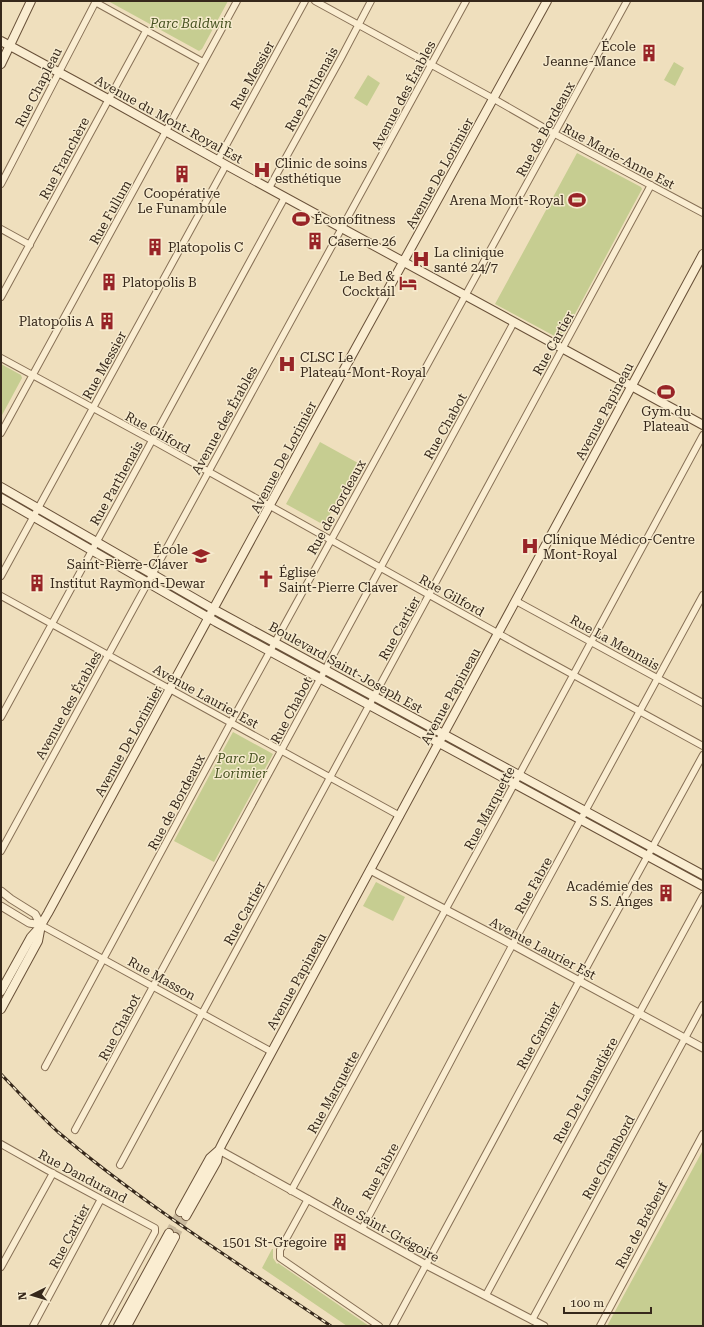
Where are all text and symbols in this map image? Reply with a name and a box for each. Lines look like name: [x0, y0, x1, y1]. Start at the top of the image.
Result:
park label: Parc Baldwin: [149, 16, 232, 31]
street label: Rue Messier: [228, 38, 278, 112]
street label: Avenue des Érables: [368, 38, 438, 152]
place label: École Jeanne-Mance: [543, 38, 636, 69]
building icon: École Jeanne-Mance: [639, 43, 659, 63]
street label: Rue Parthenais: [282, 44, 341, 134]
street label: Rue Chapleau: [12, 45, 65, 129]
street label: Avenue du Mont-Royal Est: [92, 72, 245, 166]
street label: Rue de Bordeaux: [513, 79, 578, 179]
street label: Rue Franchère: [37, 115, 92, 202]
street label: Avenue De Lorimier: [403, 115, 476, 231]
street label: Rue Marie-Anne Est: [560, 121, 677, 192]
place label: Clinic de soins esthétique: [275, 156, 367, 186]
hospital icon: Clinic de soins esthétique: [252, 160, 272, 180]
building icon: Coopérative Le Funambule: [172, 164, 192, 184]
street label: Rue Fullum: [87, 177, 134, 247]
place label: Coopérative Le Funambule: [137, 186, 227, 216]
sports icon: Arena Mont-Royal: [567, 190, 587, 210]
place label: Arena Mont-Royal: [450, 193, 564, 208]
sports icon: Éconofitness: [291, 209, 311, 229]
place label: Éconofitness: [314, 211, 395, 227]
building icon: Caserne 26: [305, 231, 325, 251]
place label: Caserne 26: [328, 234, 396, 249]
building icon: Platopolis C: [145, 237, 165, 257]
place label: Platopolis C: [168, 240, 243, 255]
place label: La clinique santé 24/7: [434, 245, 504, 275]
hospital icon: La clinique santé 24/7: [411, 249, 431, 269]
place label: Le Bed & Cocktail: [339, 269, 395, 299]
building icon: Platopolis B: [99, 272, 119, 292]
hotel icon: Le Bed & Cocktail: [398, 273, 418, 293]
place label: Platopolis B: [122, 275, 197, 290]
street label: Rue Cartier: [530, 308, 577, 378]
building icon: Platopolis A: [97, 311, 117, 331]
place label: Platopolis A: [19, 314, 94, 329]
street label: Rue Messier: [80, 328, 130, 402]
place label: CLSC Le Plateau-Mont-Royal: [300, 350, 426, 380]
hospital icon: CLSC Le Plateau-Mont-Royal: [277, 354, 297, 374]
street label: Avenue Papineau: [572, 360, 636, 463]
street label: Avenue des Érables: [188, 363, 260, 477]
sports icon: Gym du Plateau: [656, 382, 676, 402]
street label: Rue Chabot: [421, 390, 470, 462]
street label: Avenue De Lorimier: [248, 398, 320, 516]
place label: Gym du Plateau: [641, 404, 691, 434]
street label: Rue Gilford: [123, 408, 193, 457]
street label: Rue Parthenais: [87, 438, 146, 528]
street label: Rue de Bordeaux: [304, 457, 369, 557]
place label: Clinique Médico-Centre Mont-Royal: [543, 532, 695, 562]
hospital icon: Clinique Médico-Centre Mont-Royal: [520, 536, 540, 556]
place label: École Saint-Pierre-Claver: [67, 541, 189, 572]
school or university icon: École Saint-Pierre-Claver: [191, 546, 211, 566]
place label: Église Saint-Pierre Claver: [279, 564, 398, 595]
church icon: Église Saint-Pierre Claver: [256, 569, 276, 589]
street label: Rue Gilford: [417, 571, 487, 620]
building icon: Institut Raymond-Dewar: [27, 573, 47, 593]
place label: Institut Raymond-Dewar: [50, 576, 206, 591]
street label: Rue Cartier: [376, 593, 423, 663]
street label: Rue La Mennais: [568, 612, 662, 673]
street label: Boulevard Saint-Joseph Est: [266, 619, 425, 716]
street label: Avenue Papineau: [418, 645, 483, 747]
street label: Avenue des Érables: [32, 648, 104, 762]
street label: Avenue Laurier Est: [151, 661, 261, 732]
street label: Rue Chabot: [268, 674, 315, 746]
street label: Avenue De Lorimier: [92, 683, 165, 799]
street label: Rue de Bordeaux: [145, 751, 208, 853]
park label: Parc De Lorimier: [214, 751, 268, 781]
street label: Rue Marquette: [461, 764, 518, 852]
street label: Rue Fabre: [512, 854, 555, 916]
street label: Rue Cartier: [221, 878, 268, 948]
place label: Académie des S S. Anges: [566, 879, 653, 909]
building icon: Académie des S S. Anges: [656, 883, 676, 903]
street label: Avenue Laurier Est: [487, 914, 598, 983]
street label: Avenue Papineau: [264, 930, 329, 1032]
street label: Rue Masson: [125, 954, 199, 1004]
street label: Rue Chabot: [96, 991, 143, 1063]
street label: Rue Garnier: [514, 998, 563, 1072]
street label: Rue De Lanaudière: [550, 1035, 621, 1146]
street label: Rue Marquette: [305, 1048, 362, 1136]
street label: Rue Chambord: [579, 1112, 638, 1202]
street label: Rue Fabre: [359, 1140, 402, 1202]
street label: Rue Dandurand: [36, 1147, 130, 1206]
street label: Rue de Brébeuf: [612, 1179, 671, 1271]
street label: Rue Saint-Grégoire: [330, 1194, 442, 1265]
street label: Rue Cartier: [46, 1201, 93, 1271]
building icon: 1501 St-Gregoire: [330, 1232, 350, 1252]
place label: 1501 St-Gregoire: [222, 1235, 327, 1250]
north arrow: [12, 1275, 52, 1315]
scale bar: [564, 1289, 651, 1315]
text: N: [16, 1291, 29, 1301]
text: 100 m: [570, 1296, 604, 1310]

